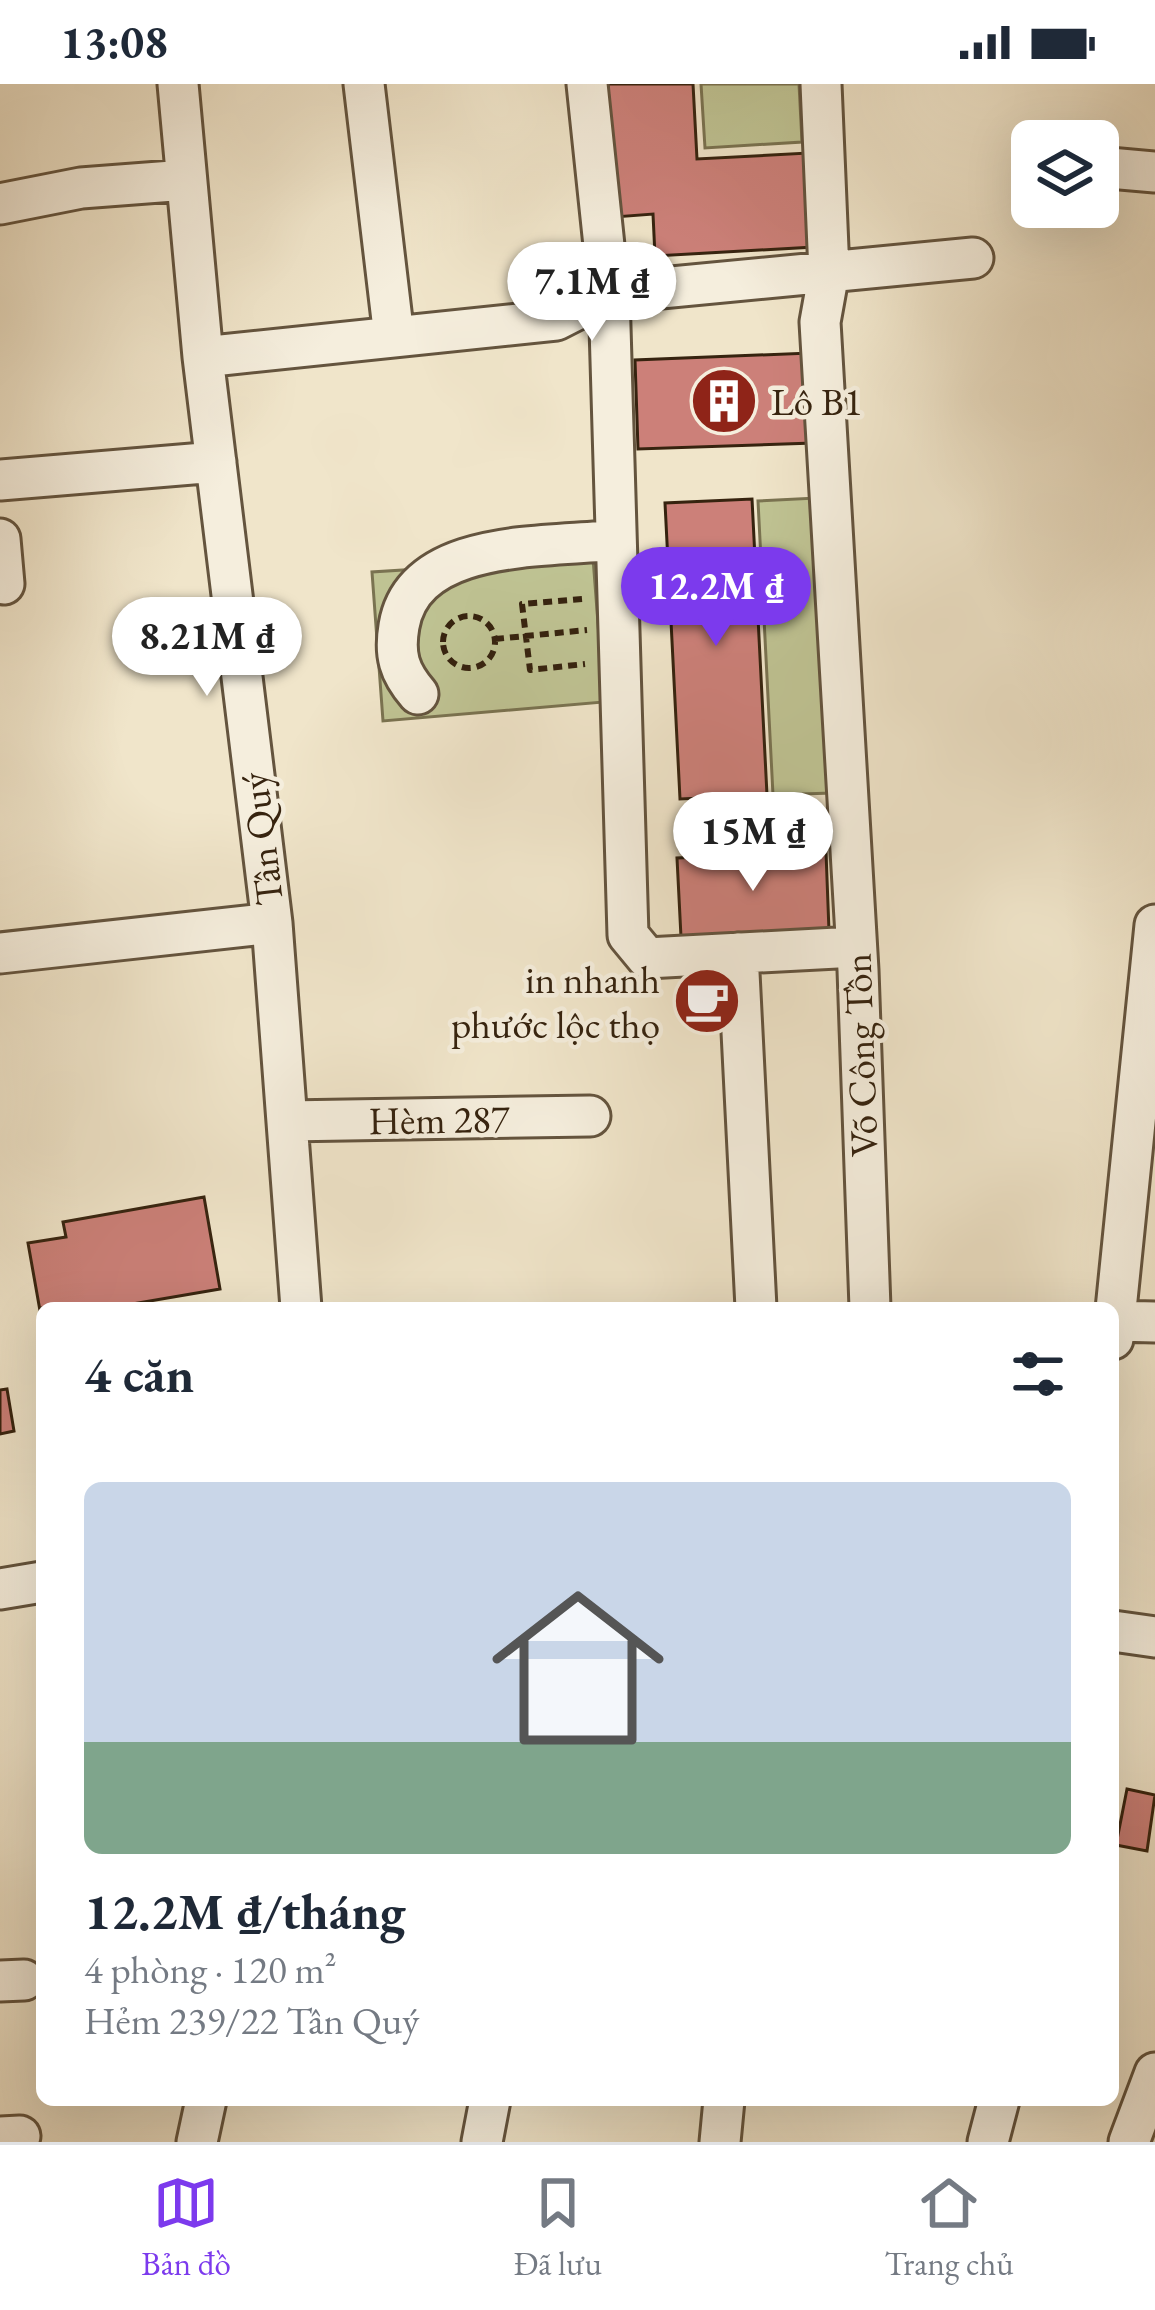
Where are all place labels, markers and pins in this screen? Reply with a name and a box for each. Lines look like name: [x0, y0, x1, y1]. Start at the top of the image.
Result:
pin: 7.1M ₫: [494, 242, 690, 344]
building icon: Lô B1: [689, 366, 759, 436]
place label: Lô B1: [771, 376, 863, 427]
pin: 12.2M ₫: [605, 547, 827, 649]
pin: 8.21M ₫: [96, 597, 318, 699]
pin: 15M ₫: [669, 792, 837, 894]
place label: in nhanh phước lộc thọ: [451, 954, 660, 1050]
cafe icon: in nhanh phước lộc thọ: [672, 966, 742, 1036]

